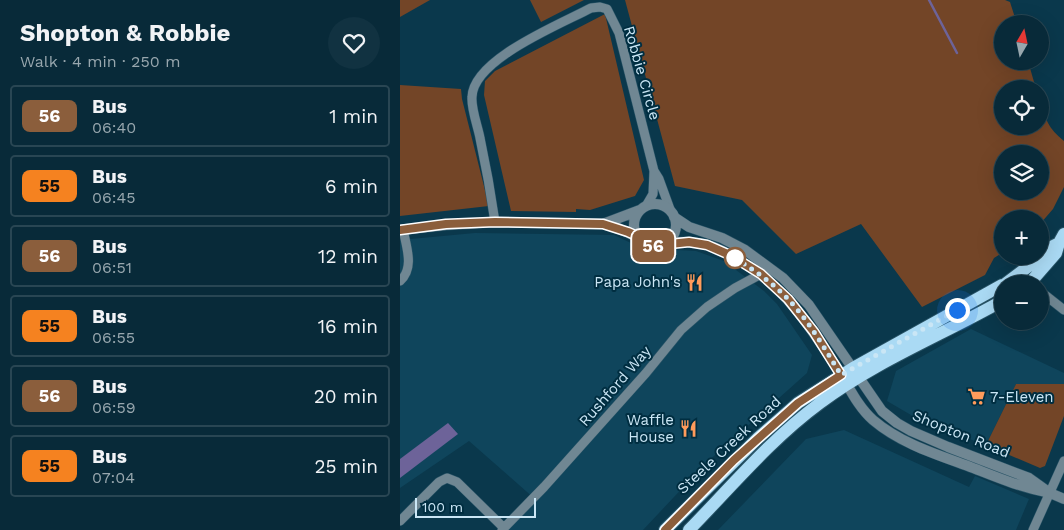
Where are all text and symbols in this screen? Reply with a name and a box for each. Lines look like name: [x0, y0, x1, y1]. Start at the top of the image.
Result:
north arrow: [994, 15, 1049, 70]
map controls: [994, 15, 1049, 330]
button: heart: [328, 17, 380, 69]
text: Shopton & Robbie: [20, 19, 230, 47]
street label: Robbie Circle: [620, 24, 664, 122]
text: Walk · 4 min · 250 m: [20, 52, 180, 71]
button: locate: [994, 80, 1049, 135]
text: Bus: [92, 95, 127, 118]
text: 56: [39, 105, 60, 126]
text: 1 min: [329, 105, 378, 128]
text: 06:40: [92, 118, 136, 137]
button: layers: [994, 145, 1049, 200]
text: Bus: [92, 165, 127, 188]
text: 55: [39, 175, 60, 196]
text: 6 min: [325, 175, 378, 198]
text: 06:45: [92, 188, 136, 207]
button: +: [994, 210, 1049, 265]
line badge: 56: [630, 230, 676, 262]
text: Bus: [92, 235, 127, 258]
text: 56: [642, 235, 664, 256]
text: 56: [39, 245, 60, 266]
text: 12 min: [318, 245, 378, 268]
unlabelled marker: [724, 247, 746, 269]
text: 06:51: [92, 258, 132, 277]
restaurant icon: Papa John's: [685, 272, 705, 292]
place label: Papa John's: [594, 273, 681, 291]
button: −: [994, 275, 1049, 330]
your location: [945, 298, 970, 323]
text: Bus: [92, 305, 127, 328]
text: 55: [39, 315, 60, 336]
text: 16 min: [318, 315, 378, 338]
text: 06:55: [92, 328, 135, 347]
street label: Rushford Way: [575, 342, 655, 430]
text: Bus: [92, 375, 127, 398]
text: 56: [39, 385, 60, 406]
text: 20 min: [314, 385, 378, 408]
supermarket icon: 7-Eleven: [966, 387, 986, 407]
place label: 7-Eleven: [990, 388, 1054, 406]
street label: Steele Creek Road: [674, 392, 784, 498]
text: 06:59: [92, 398, 136, 417]
street label: Shopton Road: [910, 406, 1012, 462]
place label: Waffle House: [627, 411, 674, 446]
restaurant icon: Waffle House: [678, 419, 698, 439]
text: Bus: [92, 445, 127, 468]
text: 55: [39, 455, 60, 476]
text: 25 min: [314, 455, 378, 478]
text: 07:04: [92, 468, 135, 487]
scale bar: [415, 495, 536, 518]
text: 100 m: [422, 499, 463, 515]

